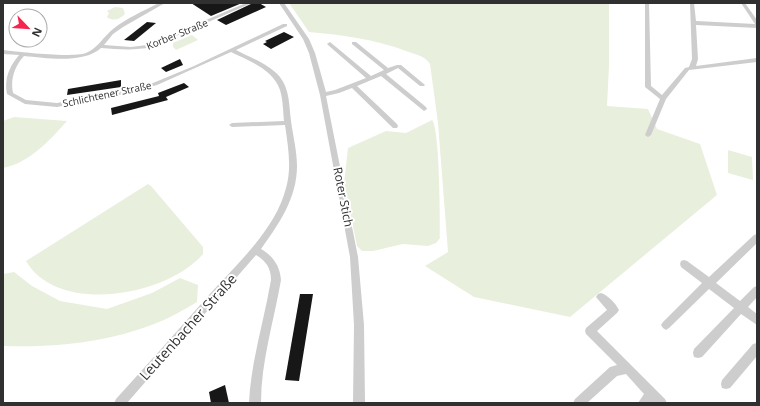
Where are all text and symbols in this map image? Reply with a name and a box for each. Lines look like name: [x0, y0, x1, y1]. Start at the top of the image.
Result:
north arrow: [8, 8, 48, 48]
street label: Korber Straße: [144, 15, 210, 53]
text: N: [29, 25, 46, 40]
street label: Schlichtener Straße: [61, 78, 153, 110]
street label: Roter Stich: [329, 166, 358, 228]
street label: Leutenbacher Straße: [135, 269, 241, 384]

